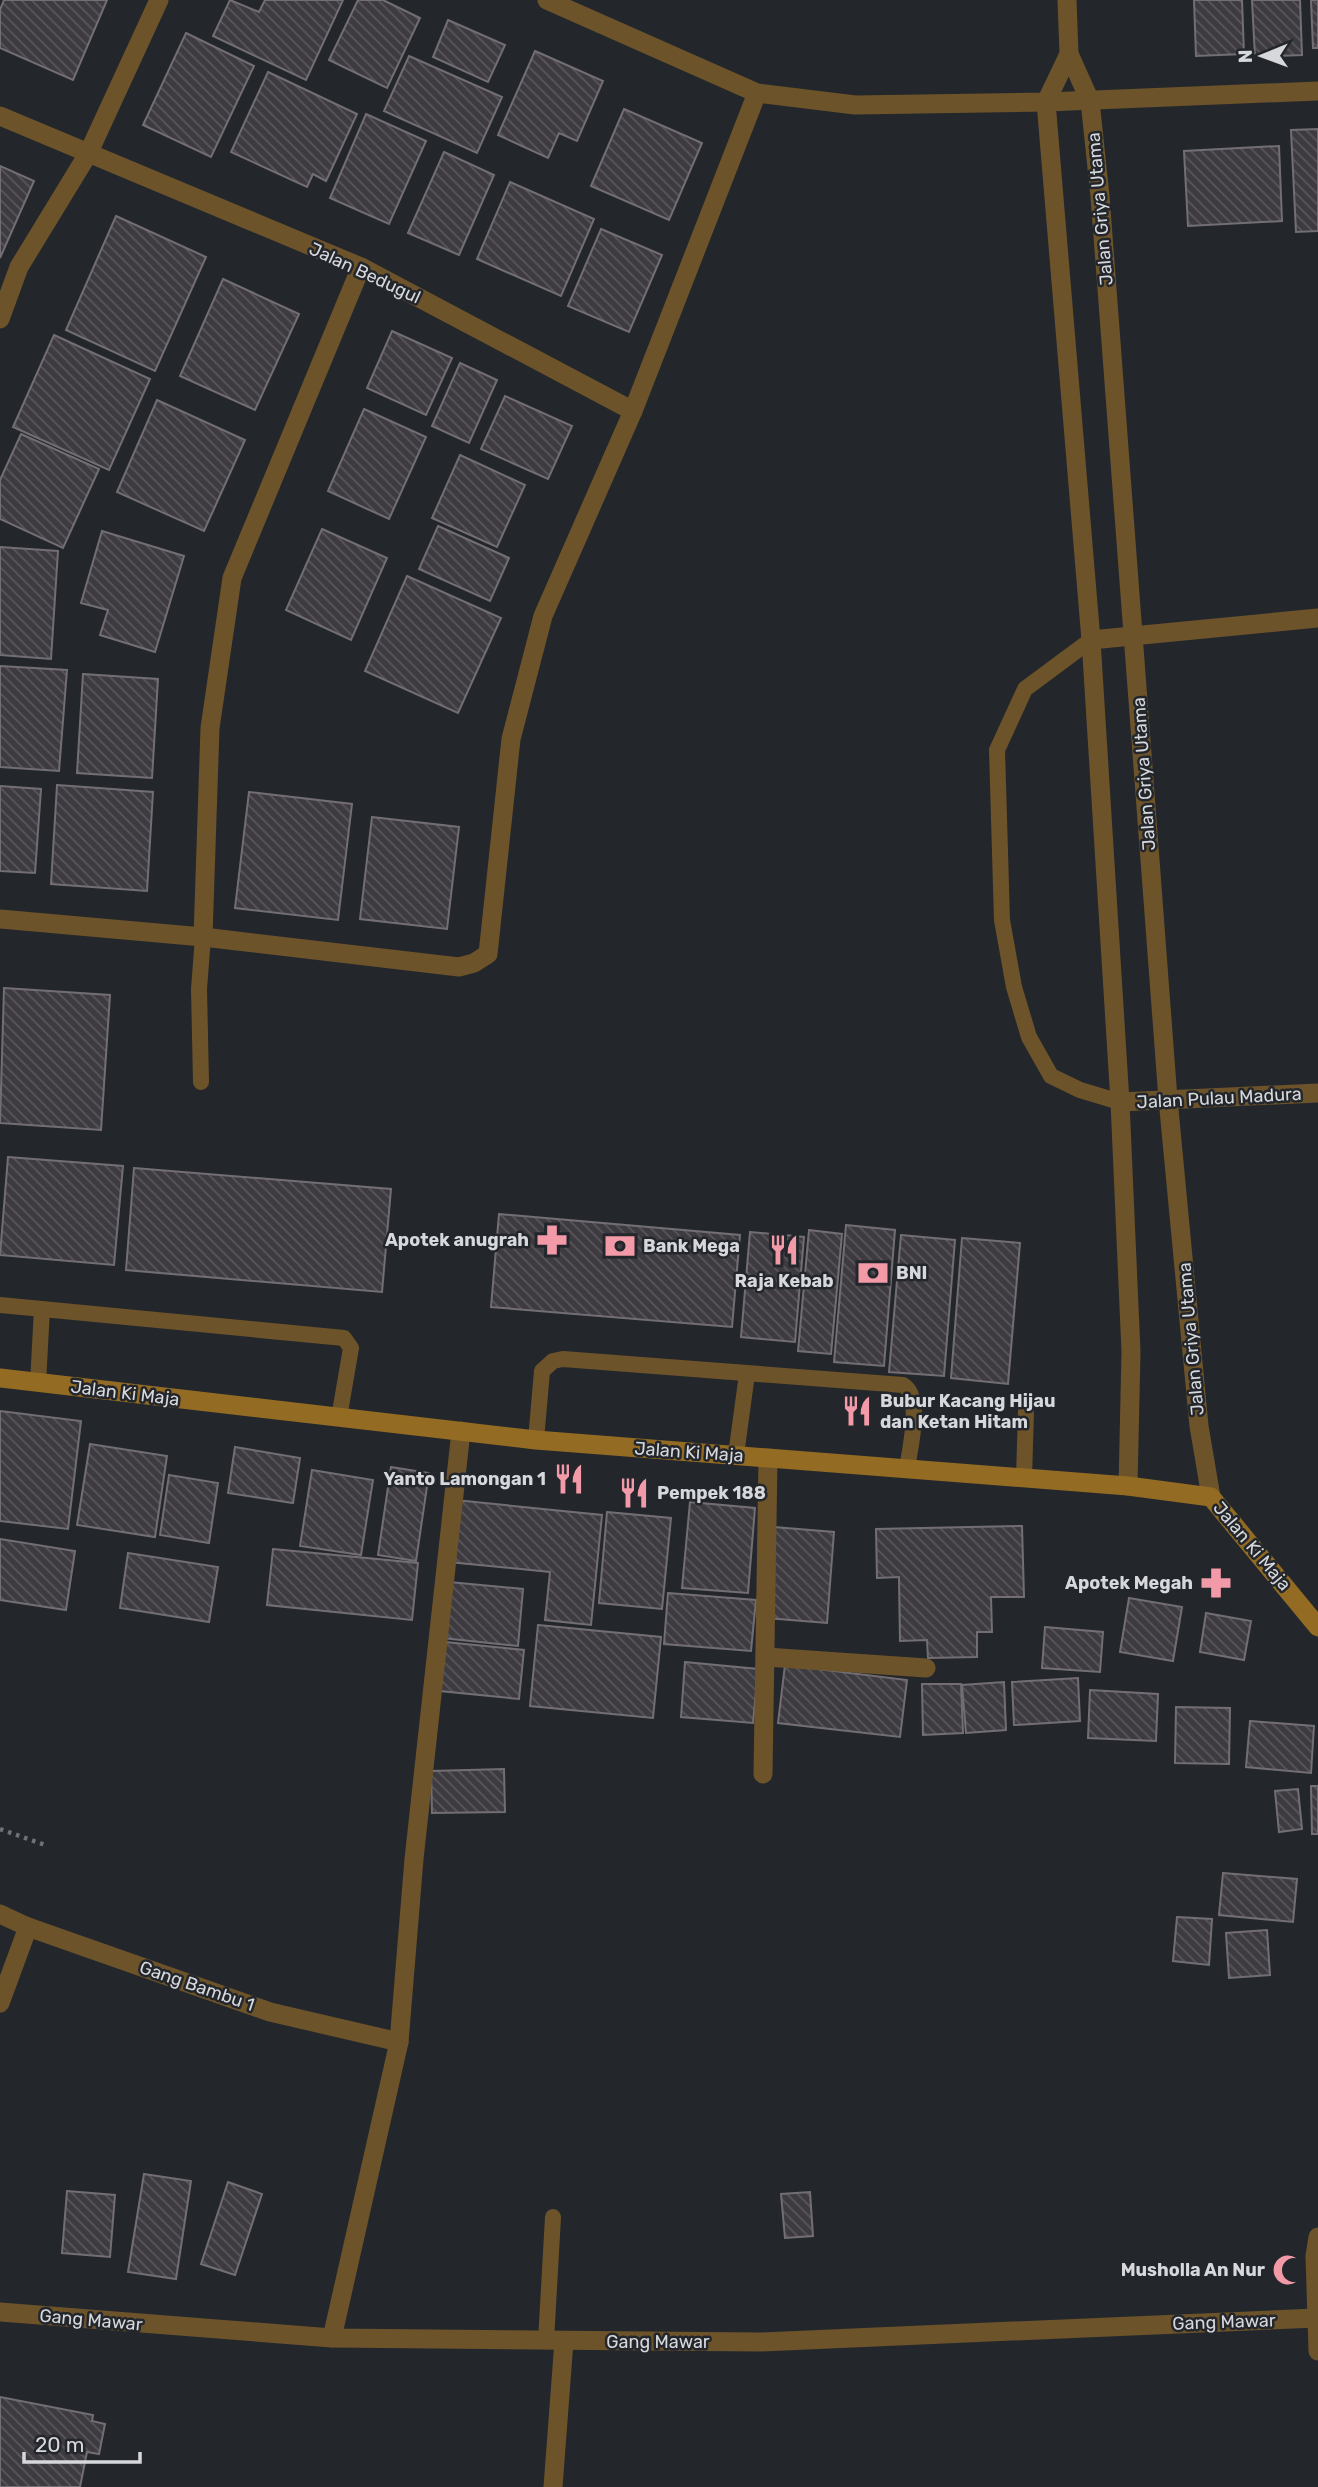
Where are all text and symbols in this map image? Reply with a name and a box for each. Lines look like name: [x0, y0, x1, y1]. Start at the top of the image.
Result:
north arrow: [1227, 21, 1297, 91]
text: N: [1234, 49, 1257, 63]
street label: Jalan Griya Utama: [1082, 131, 1118, 287]
street label: Jalan Bedugul: [306, 238, 424, 308]
street label: Jalan Griya Utama: [1128, 697, 1160, 851]
street label: Jalan Pulau Madura: [1136, 1083, 1302, 1113]
pharmacy icon: Apotek anugrah: [535, 1223, 569, 1257]
place label: Apotek anugrah: [385, 1229, 529, 1251]
bank icon: Bank Mega: [603, 1229, 637, 1263]
restaurant icon: Raja Kebab: [767, 1233, 801, 1267]
place label: Bank Mega: [643, 1235, 740, 1257]
bank icon: BNI: [856, 1256, 890, 1290]
street label: Jalan Griya Utama: [1173, 1261, 1209, 1417]
place label: BNI: [896, 1262, 927, 1284]
place label: Raja Kebab: [734, 1270, 834, 1292]
street label: Jalan Ki Maja: [69, 1375, 181, 1411]
place label: Bubur Kacang Hijau dan Ketan Hitam: [880, 1390, 1055, 1433]
restaurant icon: Bubur Kacang Hijau dan Ketan Hitam: [840, 1394, 874, 1428]
street label: Jalan Ki Maja: [634, 1437, 744, 1467]
restaurant icon: Yanto Lamongan 1: [552, 1462, 586, 1496]
place label: Yanto Lamongan 1: [383, 1468, 546, 1490]
restaurant icon: Pempek 188: [617, 1476, 651, 1510]
place label: Pempek 188: [657, 1482, 766, 1504]
street label: Jalan Ki Maja: [1208, 1497, 1296, 1595]
pharmacy icon: Apotek Megah: [1199, 1566, 1233, 1600]
place label: Apotek Megah: [1065, 1572, 1193, 1594]
street label: Gang Bambu 1: [137, 1956, 257, 2016]
mosque icon: Musholla An Nur: [1271, 2253, 1305, 2287]
place label: Musholla An Nur: [1121, 2259, 1265, 2281]
street label: Gang Mawar: [39, 2305, 144, 2335]
street label: Gang Mawar: [1172, 2309, 1276, 2335]
street label: Gang Mawar: [606, 2331, 710, 2353]
scale bar: [24, 2420, 140, 2464]
text: 20 m: [35, 2432, 84, 2457]

